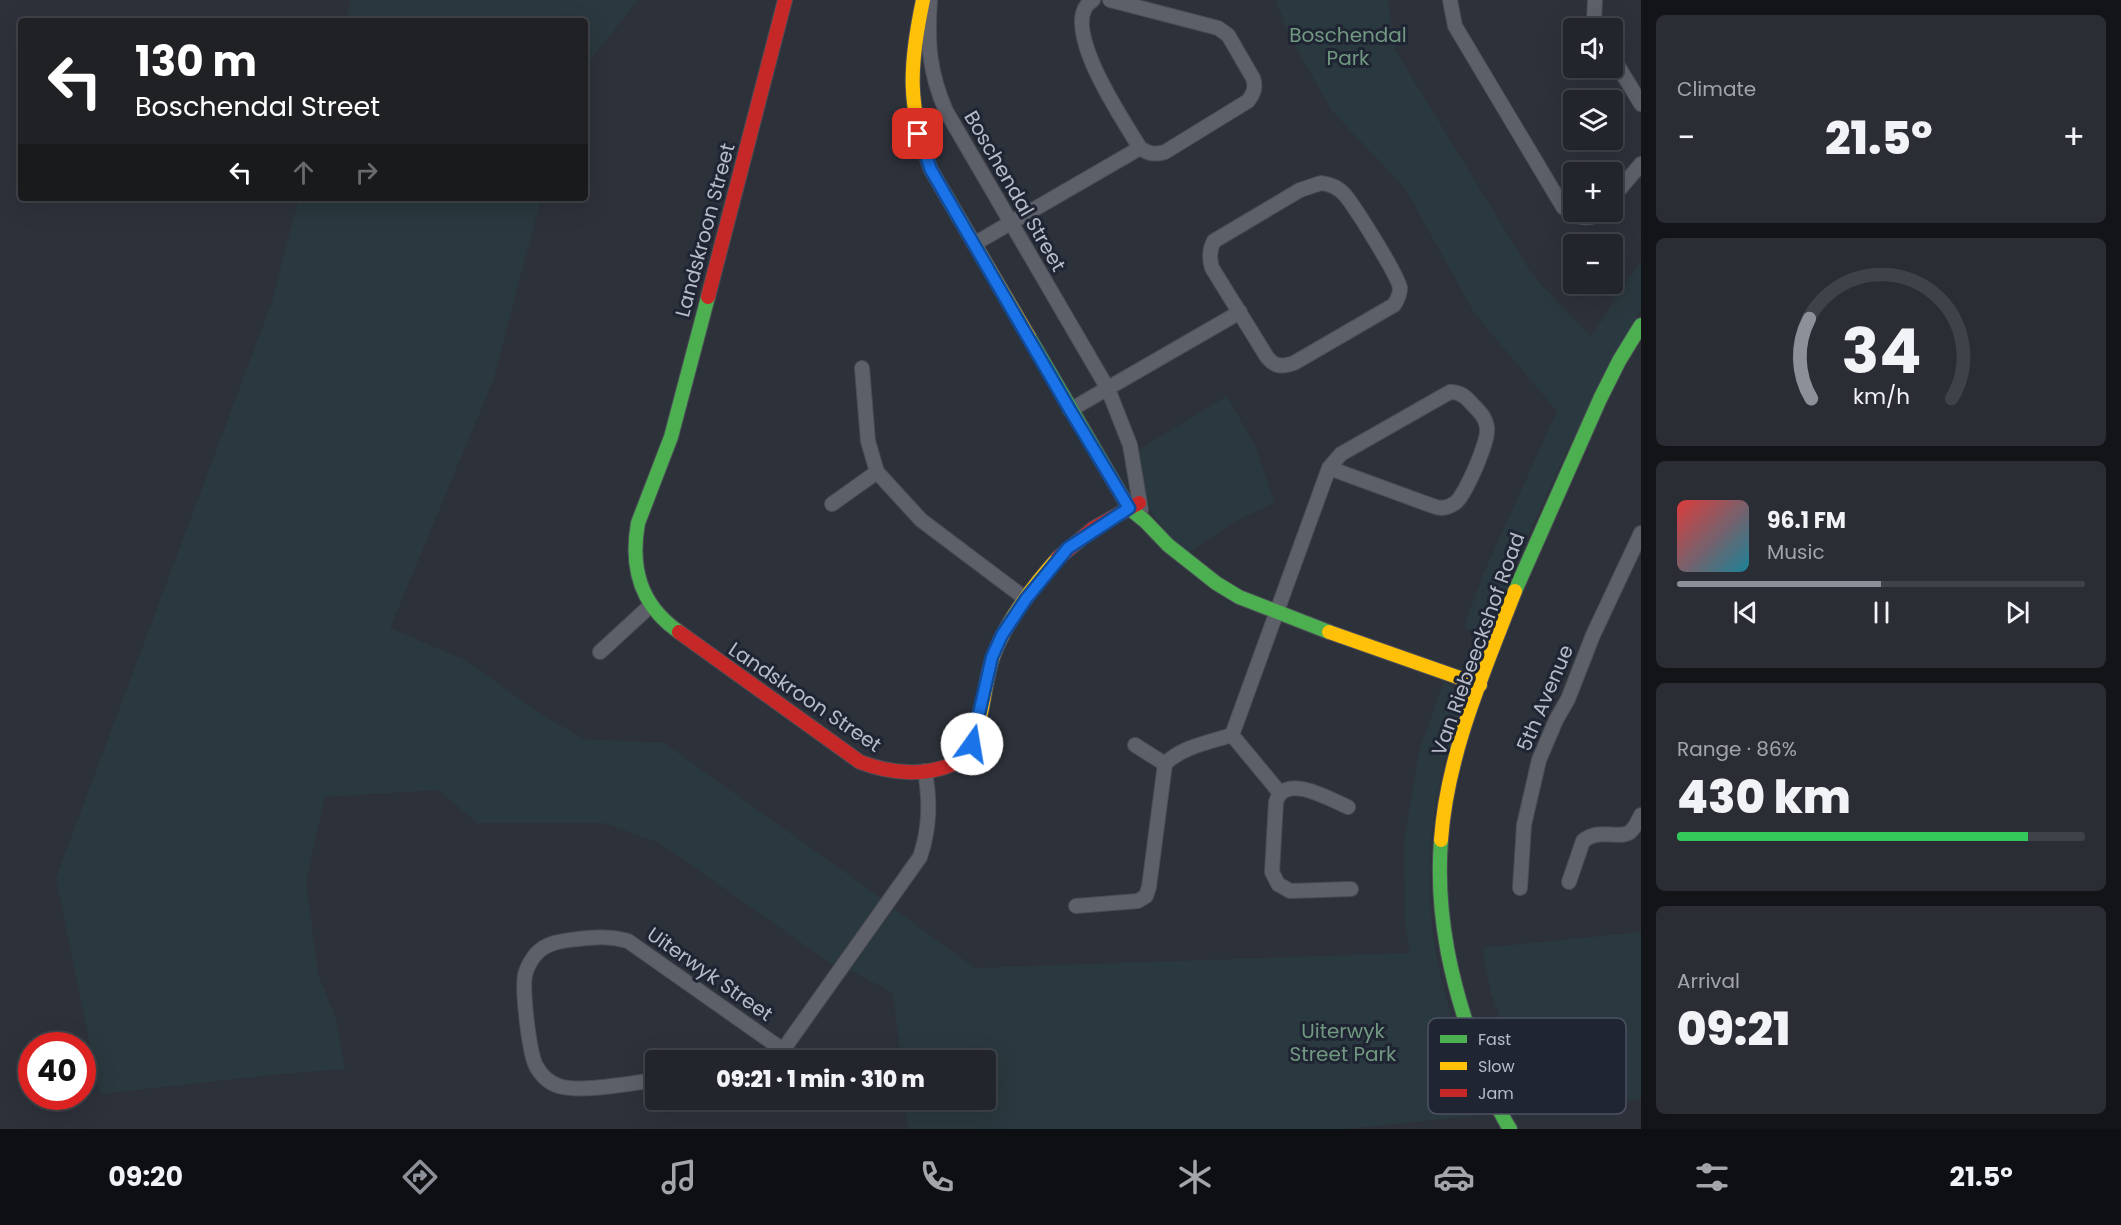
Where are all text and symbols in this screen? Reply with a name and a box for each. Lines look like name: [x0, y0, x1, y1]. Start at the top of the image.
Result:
map controls: [1563, 18, 1623, 294]
button: sound: [1563, 18, 1623, 78]
park label: Boschendal Park: [1289, 21, 1407, 72]
text: 130 m: [135, 32, 257, 91]
icon: left: [36, 42, 114, 120]
text: Climate: [1677, 75, 1756, 103]
text: Boschendal Street: [135, 88, 380, 125]
button: layers: [1563, 90, 1623, 150]
street label: Boschendal Street: [958, 105, 1072, 277]
text: 21.5°: [1825, 107, 1933, 170]
pin: [892, 108, 943, 159]
text: −: [1677, 114, 1695, 161]
text: +: [2062, 114, 2085, 161]
icon: arrive: [901, 117, 934, 150]
street label: Landskroon Street: [668, 140, 742, 320]
icon: left: [224, 156, 257, 189]
icon: ahead: [287, 156, 320, 189]
icon: right: [350, 156, 383, 189]
button: +: [1563, 162, 1623, 222]
button: −: [1563, 234, 1623, 294]
text: 34: [1841, 307, 1921, 395]
text: km/h: [1852, 381, 1910, 412]
text: 96.1 FM: [1767, 505, 1846, 536]
street label: Van Riebeeckshof Road: [1425, 529, 1531, 759]
text: Music: [1767, 538, 1825, 566]
icon: previous: [1729, 596, 1762, 629]
icon: pause: [1865, 596, 1898, 629]
icon: next: [2001, 596, 2034, 629]
street label: Landskroon Street: [723, 635, 887, 759]
street label: 5th Avenue: [1510, 640, 1580, 756]
position arrow: [940, 712, 1004, 776]
text: Range · 86%: [1677, 735, 1797, 763]
text: 430 km: [1677, 766, 1851, 829]
street label: Uiterwyk Street: [642, 920, 778, 1028]
text: Arrival: [1677, 967, 1740, 995]
text: 09:21: [1677, 998, 1790, 1061]
park label: Uiterwyk Street Park: [1290, 1017, 1397, 1068]
legend: [1428, 1018, 1626, 1114]
text: Fast: [1478, 1028, 1511, 1051]
speed limit sign: 40: [18, 1032, 96, 1110]
text: Slow: [1478, 1055, 1515, 1078]
text: 09:21 · 1 min · 310 m: [716, 1064, 925, 1095]
text: Jam: [1478, 1082, 1514, 1105]
icon: directions: [399, 1156, 441, 1198]
icon: music: [658, 1156, 700, 1198]
icon: phone: [916, 1156, 958, 1198]
icon: climate: [1174, 1156, 1216, 1198]
icon: car: [1433, 1156, 1475, 1198]
icon: filters: [1691, 1156, 1733, 1198]
text: 09:20: [108, 1158, 183, 1195]
text: 21.5°: [1949, 1158, 2013, 1195]

